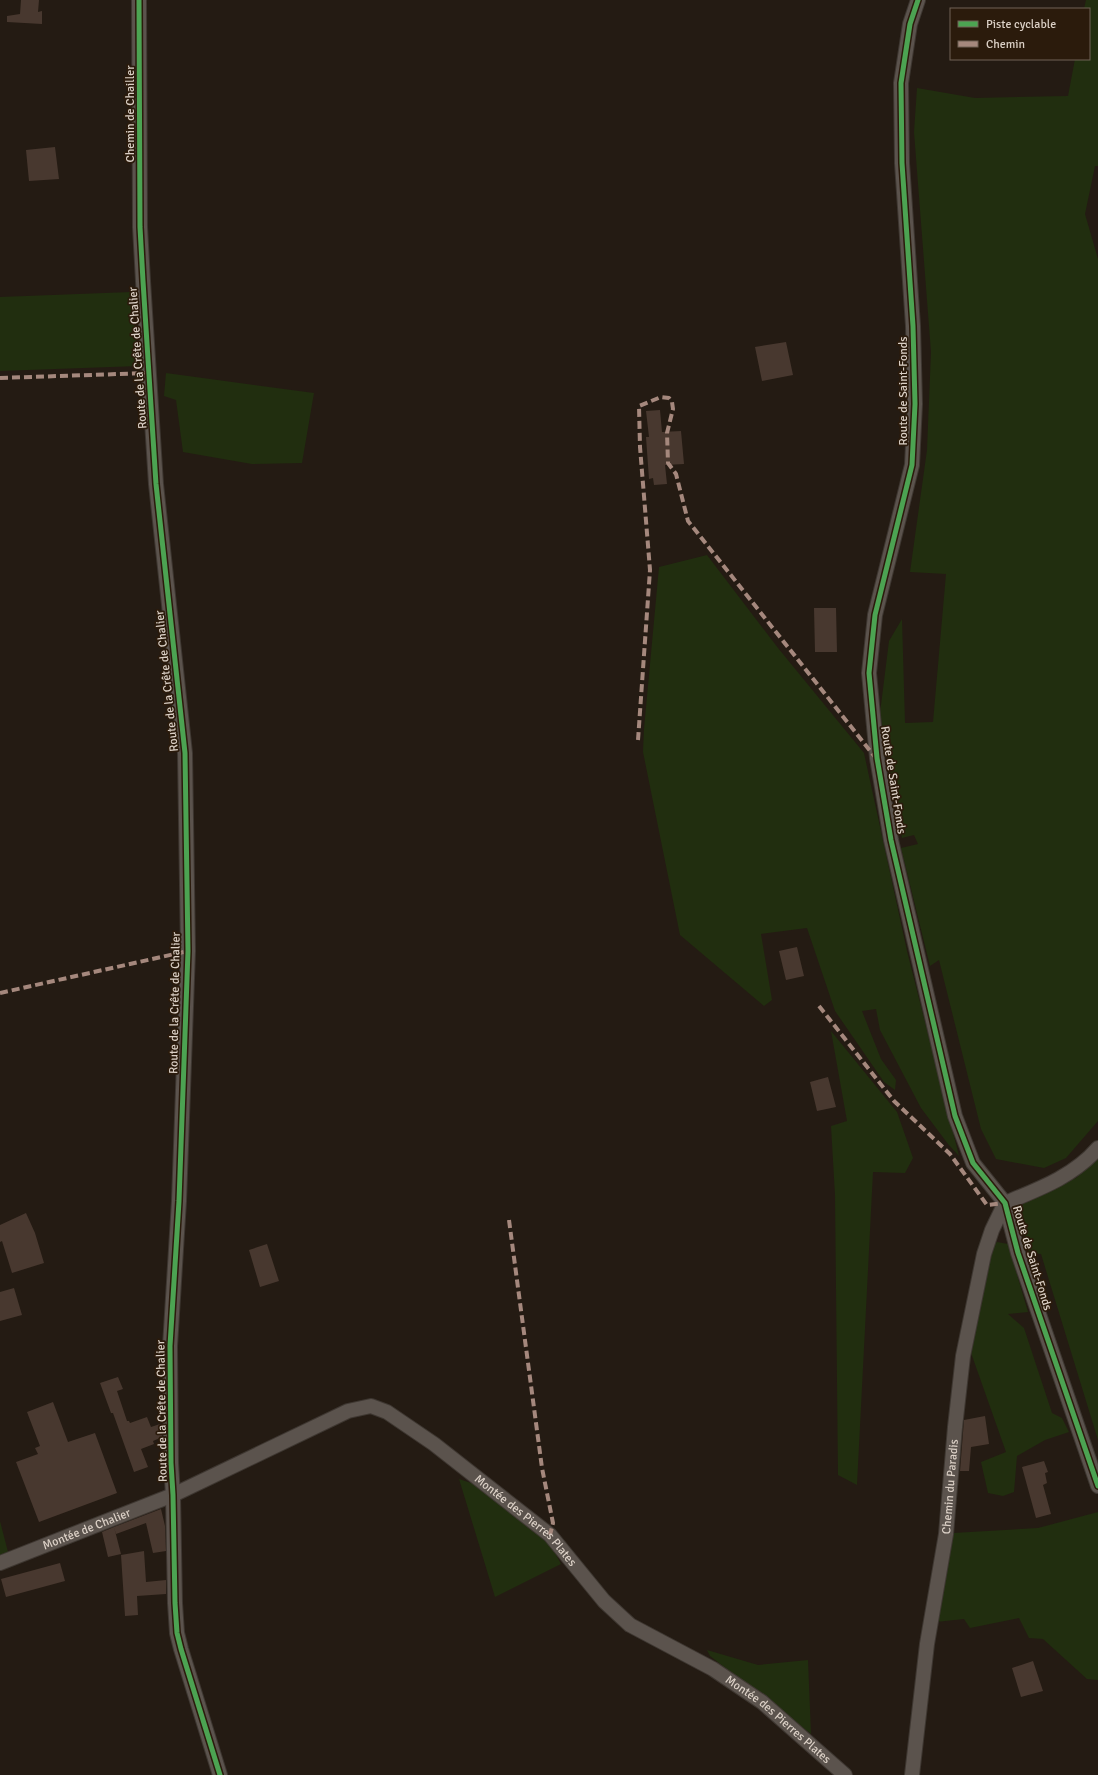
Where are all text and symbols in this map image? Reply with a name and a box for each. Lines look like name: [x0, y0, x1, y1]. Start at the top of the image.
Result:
legend: [950, 8, 1090, 60]
text: Piste cyclable: [986, 17, 1056, 32]
text: Chemin: [986, 37, 1025, 52]
street label: Chemin de Chailler: [123, 65, 138, 163]
street label: Route de la Crête de Chalier: [126, 286, 150, 429]
street label: Route de Saint-Fonds: [896, 337, 911, 445]
street label: Route de la Crête de Chalier: [152, 609, 182, 752]
street label: Route de Saint-Fonds: [877, 725, 909, 835]
street label: Route de la Crête de Chalier: [166, 931, 184, 1074]
street label: Route de Saint-Fonds: [1009, 1204, 1055, 1312]
street label: Route de la Crête de Chalier: [153, 1339, 171, 1482]
street label: Chemin du Paradis: [939, 1439, 961, 1535]
street label: Montée des Pierres Plates: [472, 1471, 580, 1569]
street label: Montée de Chalier: [40, 1505, 133, 1553]
street label: Montée des Pierres Plates: [723, 1672, 834, 1767]

